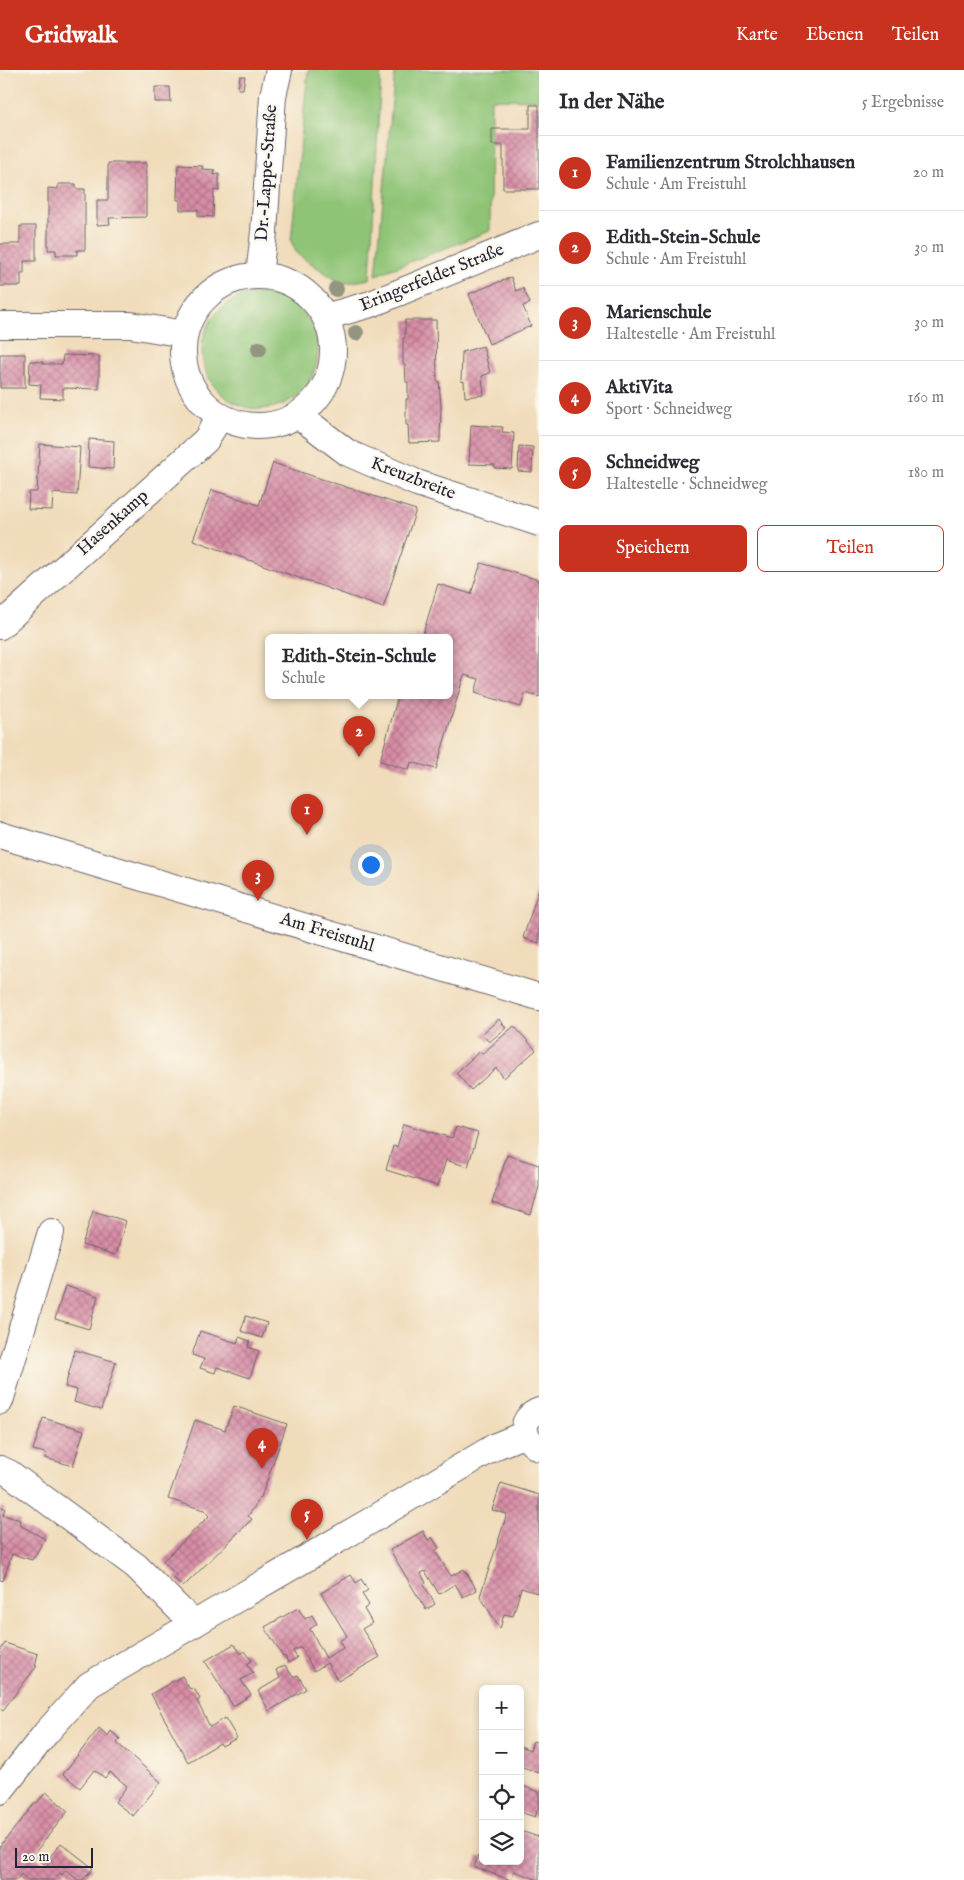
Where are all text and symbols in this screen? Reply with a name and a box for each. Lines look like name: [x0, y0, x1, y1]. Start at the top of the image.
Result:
text: Gridwalk: [25, 20, 117, 51]
text: Karte: [736, 24, 778, 47]
text: Ebenen: [806, 24, 864, 47]
text: Teilen: [892, 24, 939, 47]
text: In der Nähe: [559, 89, 665, 116]
text: 5 Ergebnisse: [862, 93, 944, 113]
street label: Dr.-Lappe-Straße: [251, 104, 283, 242]
text: Familienzentrum Strolchhausen: [606, 151, 855, 175]
text: 1: [572, 163, 578, 183]
text: 20 m: [913, 163, 944, 183]
text: Schule · Am Freistuhl: [606, 175, 746, 195]
text: Edith-Stein-Schule: [606, 226, 760, 250]
text: 2: [571, 238, 579, 258]
text: 30 m: [914, 238, 944, 258]
street label: Eringerfelder Straße: [357, 239, 507, 317]
text: Schule · Am Freistuhl: [606, 250, 746, 270]
text: Marienschule: [606, 301, 711, 325]
text: 3: [572, 313, 578, 333]
text: 30 m: [914, 313, 944, 333]
text: Haltestelle · Am Freistuhl: [606, 325, 775, 345]
text: AktiVita: [606, 376, 673, 400]
text: 4: [571, 388, 579, 408]
text: 160 m: [908, 388, 944, 408]
text: Sport · Schneidweg: [606, 400, 732, 420]
text: Schneidweg: [606, 451, 699, 475]
street label: Kreuzbreite: [367, 452, 459, 506]
text: 5: [572, 463, 578, 483]
text: 180 m: [908, 463, 944, 483]
text: Haltestelle · Schneidweg: [606, 475, 767, 495]
street label: Hasenkamp: [72, 485, 154, 561]
button: Speichern: [559, 525, 747, 572]
button: Teilen: [757, 525, 944, 572]
popup: [265, 634, 453, 699]
text: Edith-Stein-Schule: [282, 645, 436, 669]
text: Schule: [282, 669, 325, 689]
pin: 2: [343, 716, 375, 757]
pin: 1: [291, 794, 323, 835]
your location: [358, 852, 384, 878]
pin: 3: [242, 860, 274, 901]
street label: Am Freistuhl: [276, 907, 377, 958]
pin: 4: [246, 1428, 278, 1469]
pin: 5: [291, 1499, 323, 1540]
map controls: [479, 1685, 524, 1865]
button: +: [479, 1685, 524, 1730]
button: −: [479, 1730, 524, 1775]
button: locate: [479, 1775, 524, 1820]
button: layers: [479, 1820, 524, 1865]
scale bar: [15, 1845, 92, 1868]
text: 20 m: [22, 1848, 49, 1866]

